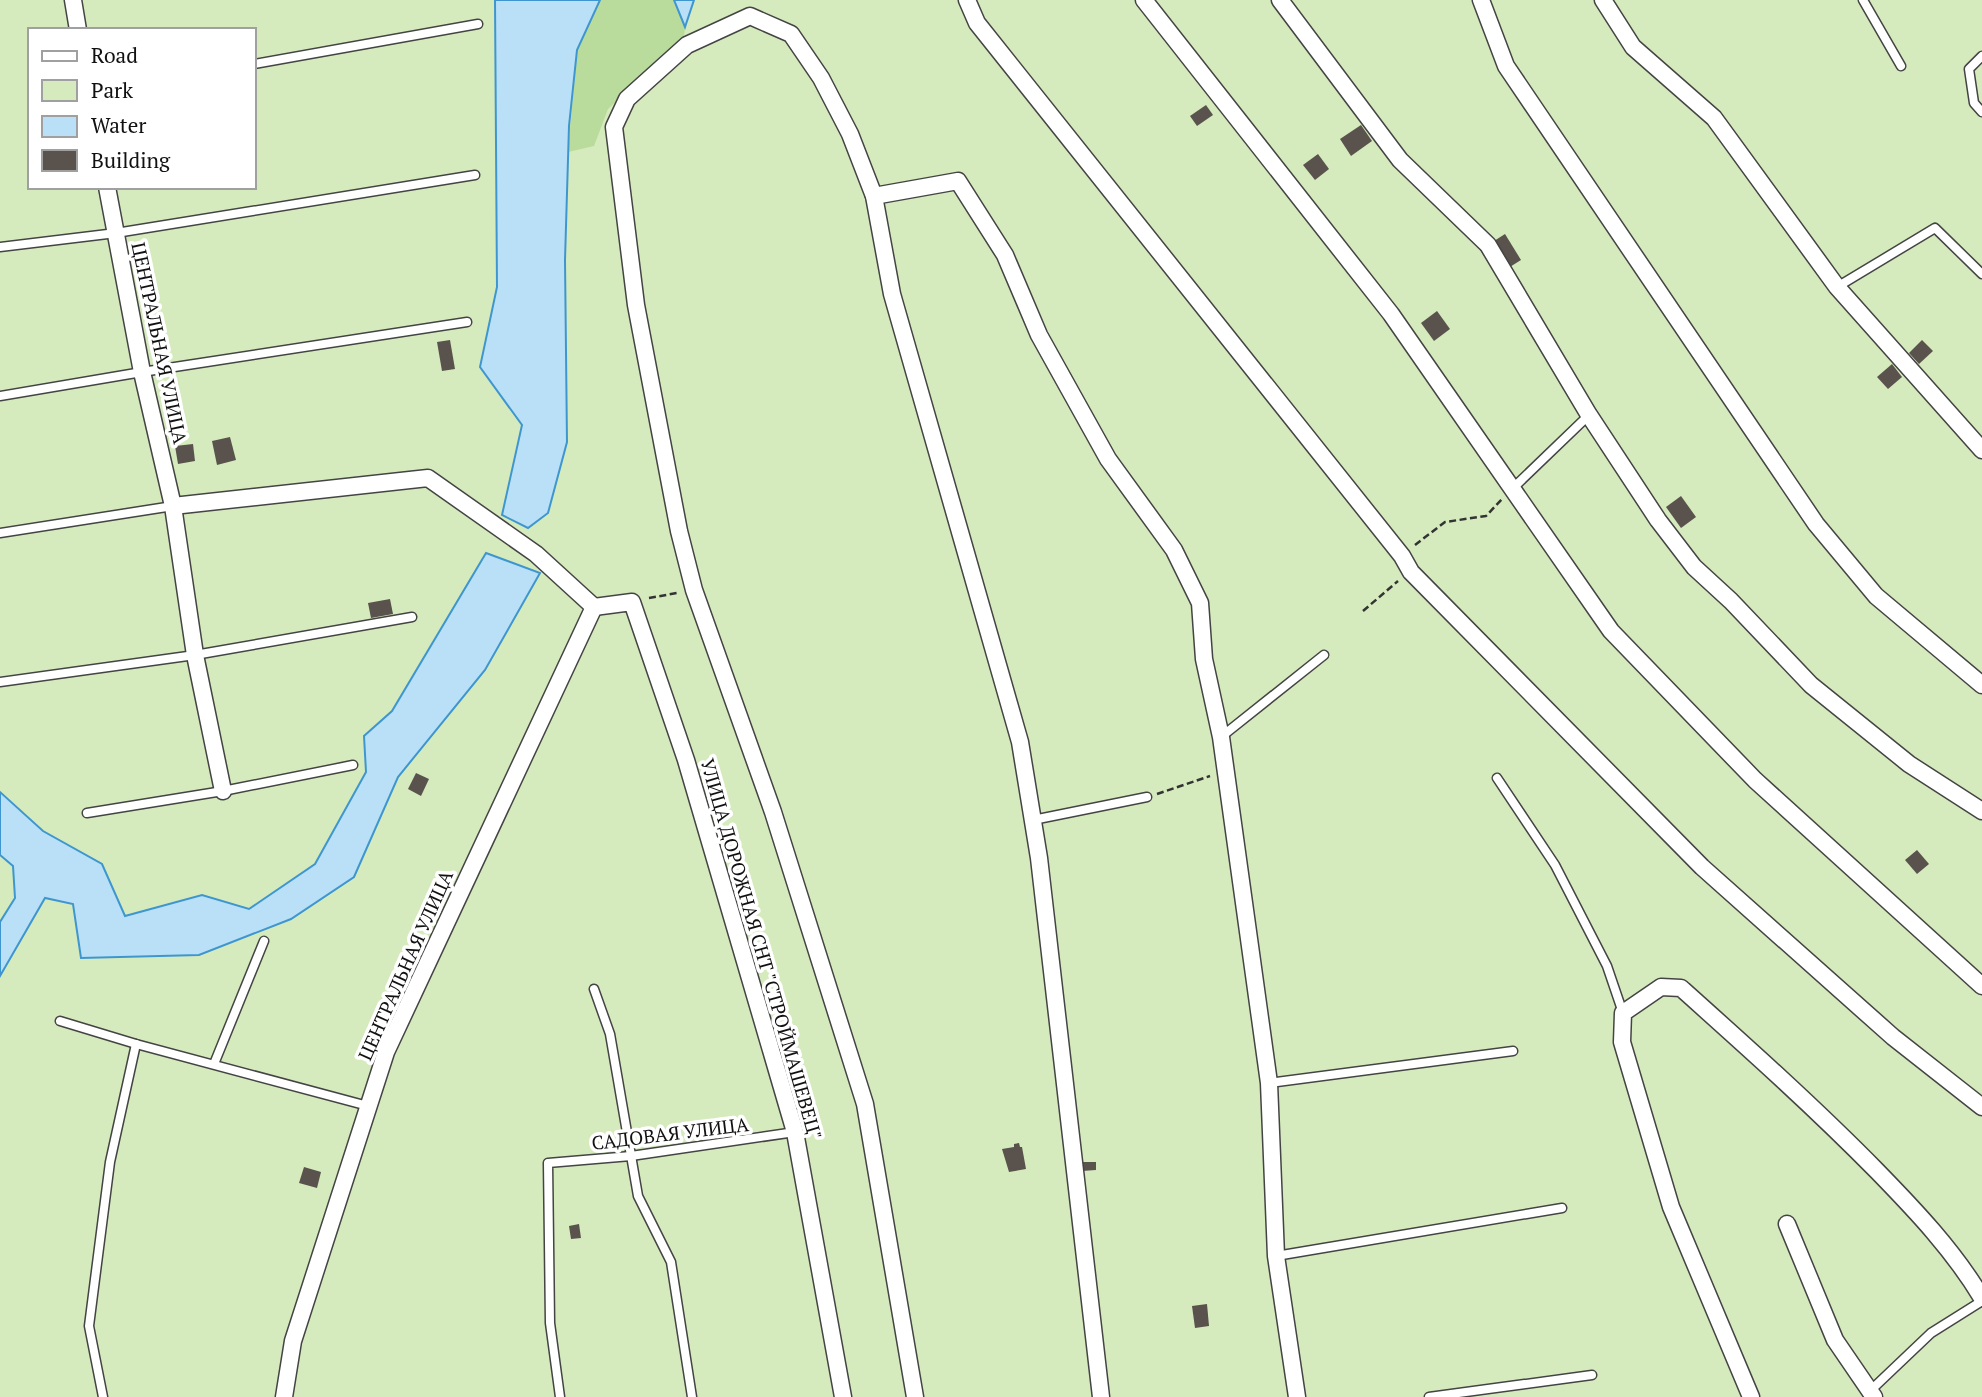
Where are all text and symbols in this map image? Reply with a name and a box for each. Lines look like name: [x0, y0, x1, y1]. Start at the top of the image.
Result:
legend: [28, 28, 256, 189]
text: Road: [91, 41, 138, 69]
text: Park: [91, 76, 133, 104]
text: Water: [91, 111, 146, 139]
text: Building: [91, 146, 171, 174]
street label: ЦЕНТРАЛЬНАЯ УЛИЦА: [126, 240, 194, 446]
street label: УЛИЦА ДОРОЖНАЯ СНТ "СТРОЙМАШЕВЕЦ": [695, 755, 829, 1143]
street label: ЦЕНТРАЛЬНАЯ УЛИЦА: [352, 866, 458, 1064]
street label: САДОВАЯ УЛИЦА: [590, 1111, 750, 1155]

